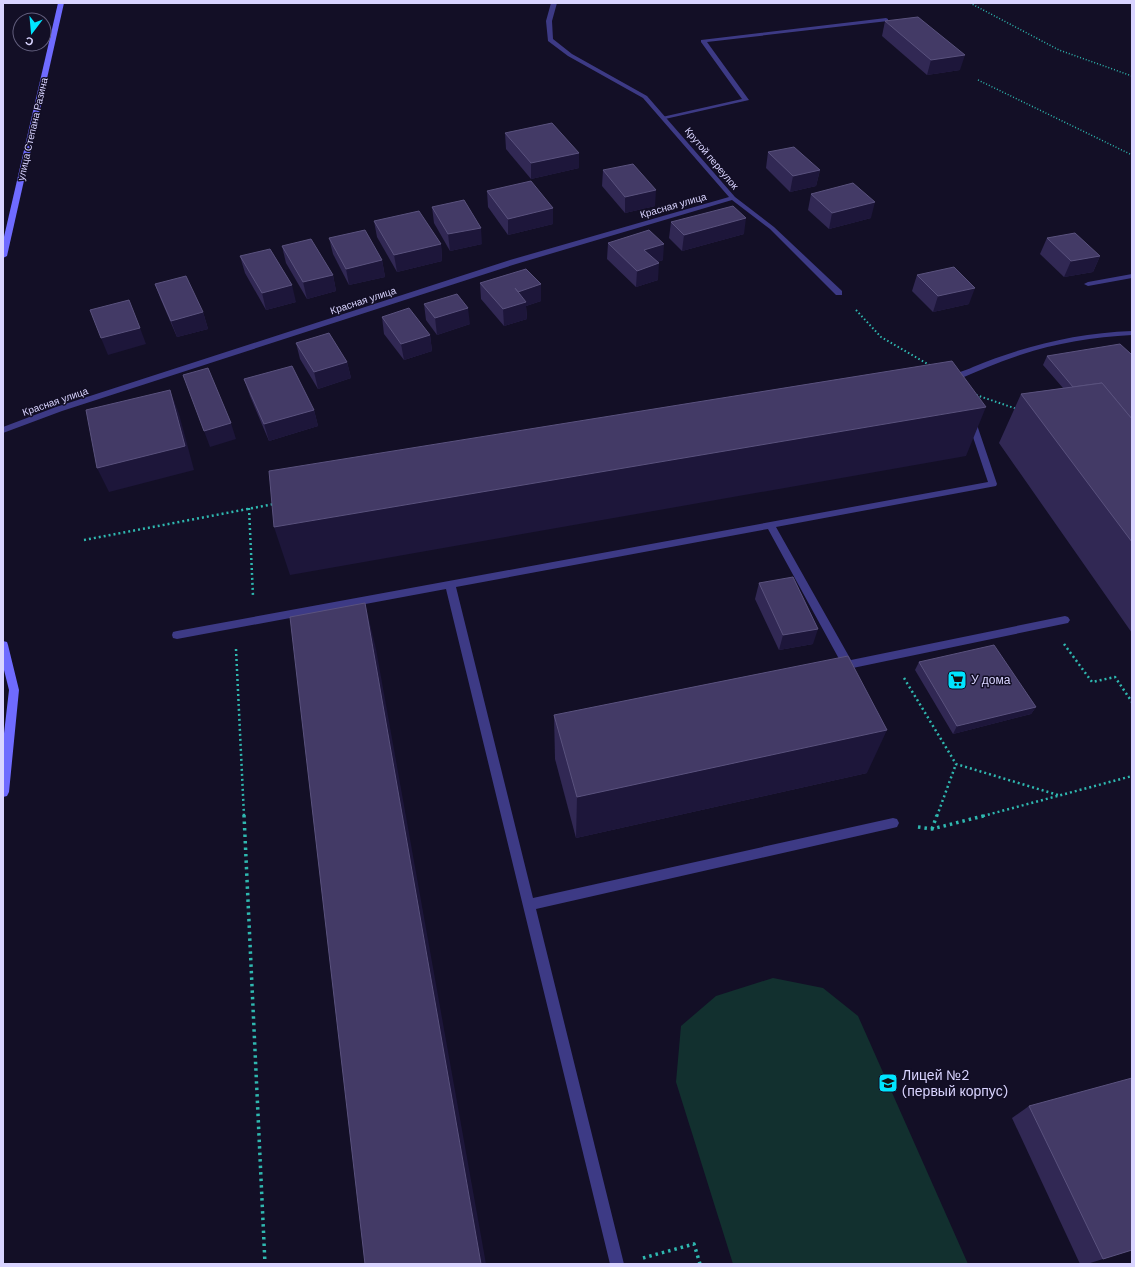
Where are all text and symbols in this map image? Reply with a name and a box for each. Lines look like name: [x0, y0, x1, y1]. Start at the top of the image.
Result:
north arrow: [12, 12, 52, 52]
text: С: [23, 34, 35, 49]
street label: улица Степана Разина: [14, 76, 51, 182]
street label: Крутой переулок: [682, 125, 742, 193]
street label: Красная улица: [638, 190, 708, 221]
street label: Красная улица: [329, 284, 398, 317]
street label: Красная улица: [21, 384, 90, 419]
supermarket icon: У дома: [946, 669, 968, 691]
place label: У дома: [971, 672, 1011, 688]
place label: Лицей №2 (первый корпус): [902, 1066, 1008, 1100]
school or university icon: Лицей №2 (первый корпус): [877, 1072, 899, 1094]

